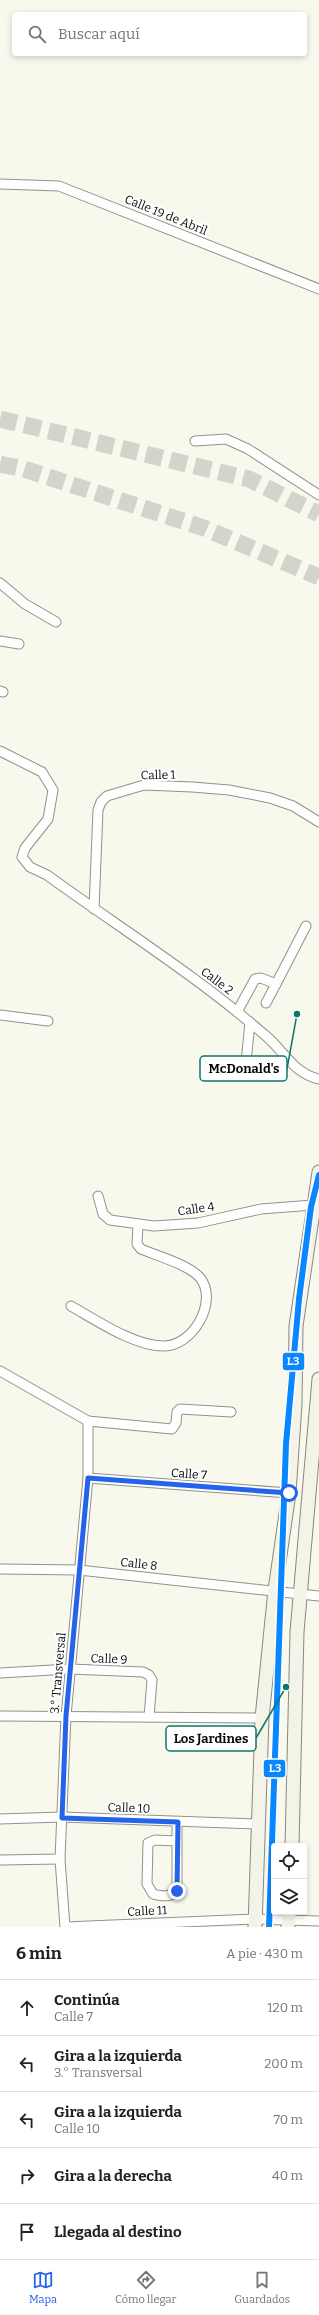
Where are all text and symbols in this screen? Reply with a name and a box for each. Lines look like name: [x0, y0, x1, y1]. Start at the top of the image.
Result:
search box: [12, 12, 307, 56]
icon: search: [26, 23, 48, 45]
text: Buscar aquí: [58, 25, 140, 43]
street label: Calle 19 de Abril: [123, 192, 210, 238]
street label: Calle 1: [140, 768, 176, 782]
street label: Calle 2: [198, 964, 236, 998]
callout: McDonald's: [200, 1056, 287, 1081]
text: McDonald's: [209, 1061, 279, 1076]
street label: Calle 4: [177, 1199, 215, 1219]
line badge: L3: [282, 1352, 305, 1371]
text: L3: [287, 1355, 299, 1368]
street label: Calle 7: [171, 1466, 207, 1482]
route start: [280, 1484, 298, 1502]
street label: Calle 8: [120, 1555, 158, 1573]
street label: 3.° Transversal: [47, 1631, 69, 1714]
street label: Calle 9: [90, 1651, 128, 1667]
callout: Los Jardines: [166, 1726, 256, 1751]
text: Los Jardines: [174, 1731, 248, 1746]
line badge: L3: [263, 1759, 286, 1778]
text: L3: [269, 1762, 281, 1775]
street label: Calle 10: [108, 1800, 150, 1816]
map controls: [271, 1843, 307, 1915]
button: locate: [271, 1843, 307, 1879]
button: layers: [271, 1879, 307, 1915]
route end: [168, 1882, 186, 1900]
street label: Calle 11: [127, 1903, 167, 1919]
text: 6 min: [16, 1943, 62, 1964]
text: A pie · 430 m: [226, 1946, 303, 1961]
text: Continúa: [54, 1991, 120, 2009]
icon: ahead: [16, 1997, 38, 2019]
text: 120 m: [267, 2000, 303, 2015]
text: Calle 7: [54, 2009, 93, 2024]
text: Gira a la izquierda: [54, 2047, 182, 2065]
icon: left: [16, 2053, 38, 2075]
text: 200 m: [264, 2056, 303, 2071]
text: 3.° Transversal: [54, 2065, 142, 2080]
text: Gira a la izquierda: [54, 2103, 182, 2121]
icon: left: [16, 2109, 38, 2131]
text: 70 m: [273, 2112, 303, 2127]
text: Calle 10: [54, 2121, 100, 2136]
icon: right: [16, 2165, 38, 2187]
text: Gira a la derecha: [54, 2167, 172, 2185]
text: 40 m: [272, 2168, 303, 2183]
icon: arrive: [16, 2221, 38, 2243]
text: Llegada al destino: [54, 2223, 182, 2241]
tab: Mapa: [29, 2269, 57, 2306]
tab: Cómo llegar: [115, 2269, 176, 2306]
tab: Guardados: [234, 2269, 290, 2306]

